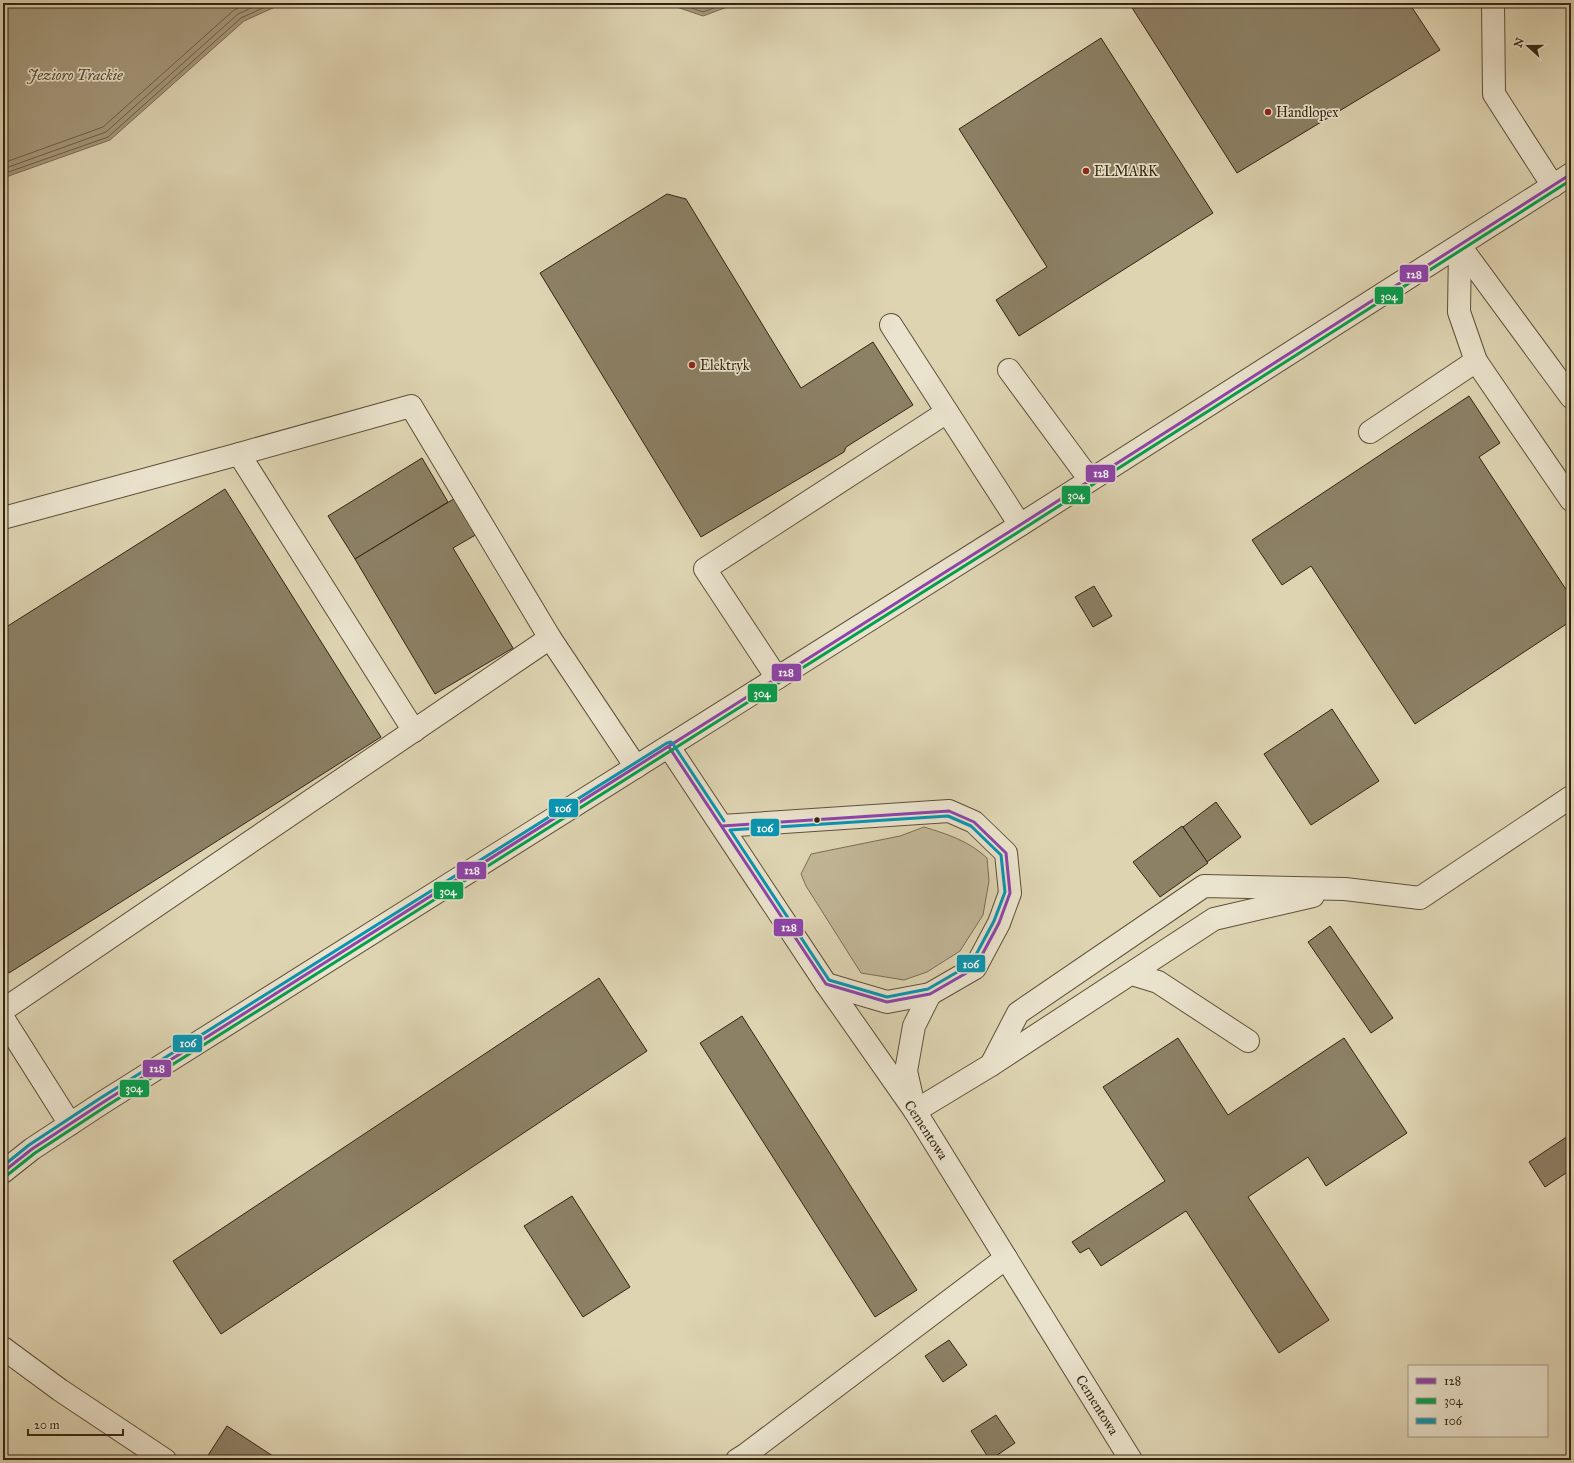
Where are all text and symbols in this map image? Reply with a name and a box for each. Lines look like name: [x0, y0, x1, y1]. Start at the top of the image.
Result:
north arrow: [1508, 26, 1548, 66]
text: N: [1511, 35, 1527, 49]
water label: Jezioro Trackie: [26, 66, 123, 84]
place label: Handlopex: [1276, 104, 1339, 121]
marker: Handlopex: [1263, 107, 1273, 117]
place label: ELMARK: [1094, 163, 1159, 180]
marker: ELMARK: [1081, 166, 1091, 176]
line badge: 128: [1399, 264, 1429, 283]
text: 128: [1406, 268, 1422, 281]
line badge: 304: [1374, 286, 1404, 305]
text: 304: [1381, 290, 1398, 304]
place label: Elektryk: [700, 357, 750, 374]
marker: Elektryk: [687, 360, 697, 370]
line badge: 128: [1085, 464, 1116, 483]
text: 128: [1093, 467, 1109, 480]
line badge: 304: [1061, 485, 1091, 505]
text: 304: [1068, 489, 1085, 503]
line badge: 128: [771, 663, 802, 682]
text: 128: [778, 666, 794, 679]
line badge: 304: [747, 683, 778, 703]
text: 304: [754, 687, 771, 701]
line badge: 106: [548, 798, 579, 818]
text: 106: [555, 802, 573, 815]
unlabelled marker: [812, 815, 822, 825]
line badge: 106: [750, 818, 780, 837]
text: 106: [757, 822, 775, 835]
line badge: 128: [456, 861, 487, 880]
text: 128: [464, 864, 480, 877]
line badge: 304: [433, 881, 464, 900]
text: 304: [440, 885, 457, 899]
line badge: 128: [773, 918, 804, 937]
text: 128: [781, 921, 797, 934]
line badge: 106: [956, 954, 986, 973]
text: 106: [963, 958, 981, 971]
line badge: 106: [172, 1034, 203, 1053]
text: 106: [180, 1037, 198, 1050]
line badge: 128: [142, 1059, 172, 1078]
text: 128: [149, 1062, 165, 1075]
line badge: 304: [119, 1079, 150, 1098]
text: 304: [126, 1082, 143, 1096]
street label: Cementowa: [900, 1097, 952, 1163]
legend: [1408, 1365, 1548, 1437]
street label: Cementowa: [1072, 1372, 1122, 1438]
text: 128: [1444, 1374, 1461, 1388]
text: 304: [1444, 1394, 1463, 1408]
scale bar: [28, 1411, 123, 1437]
text: 106: [1444, 1414, 1463, 1428]
text: 20 m: [34, 1418, 60, 1432]

